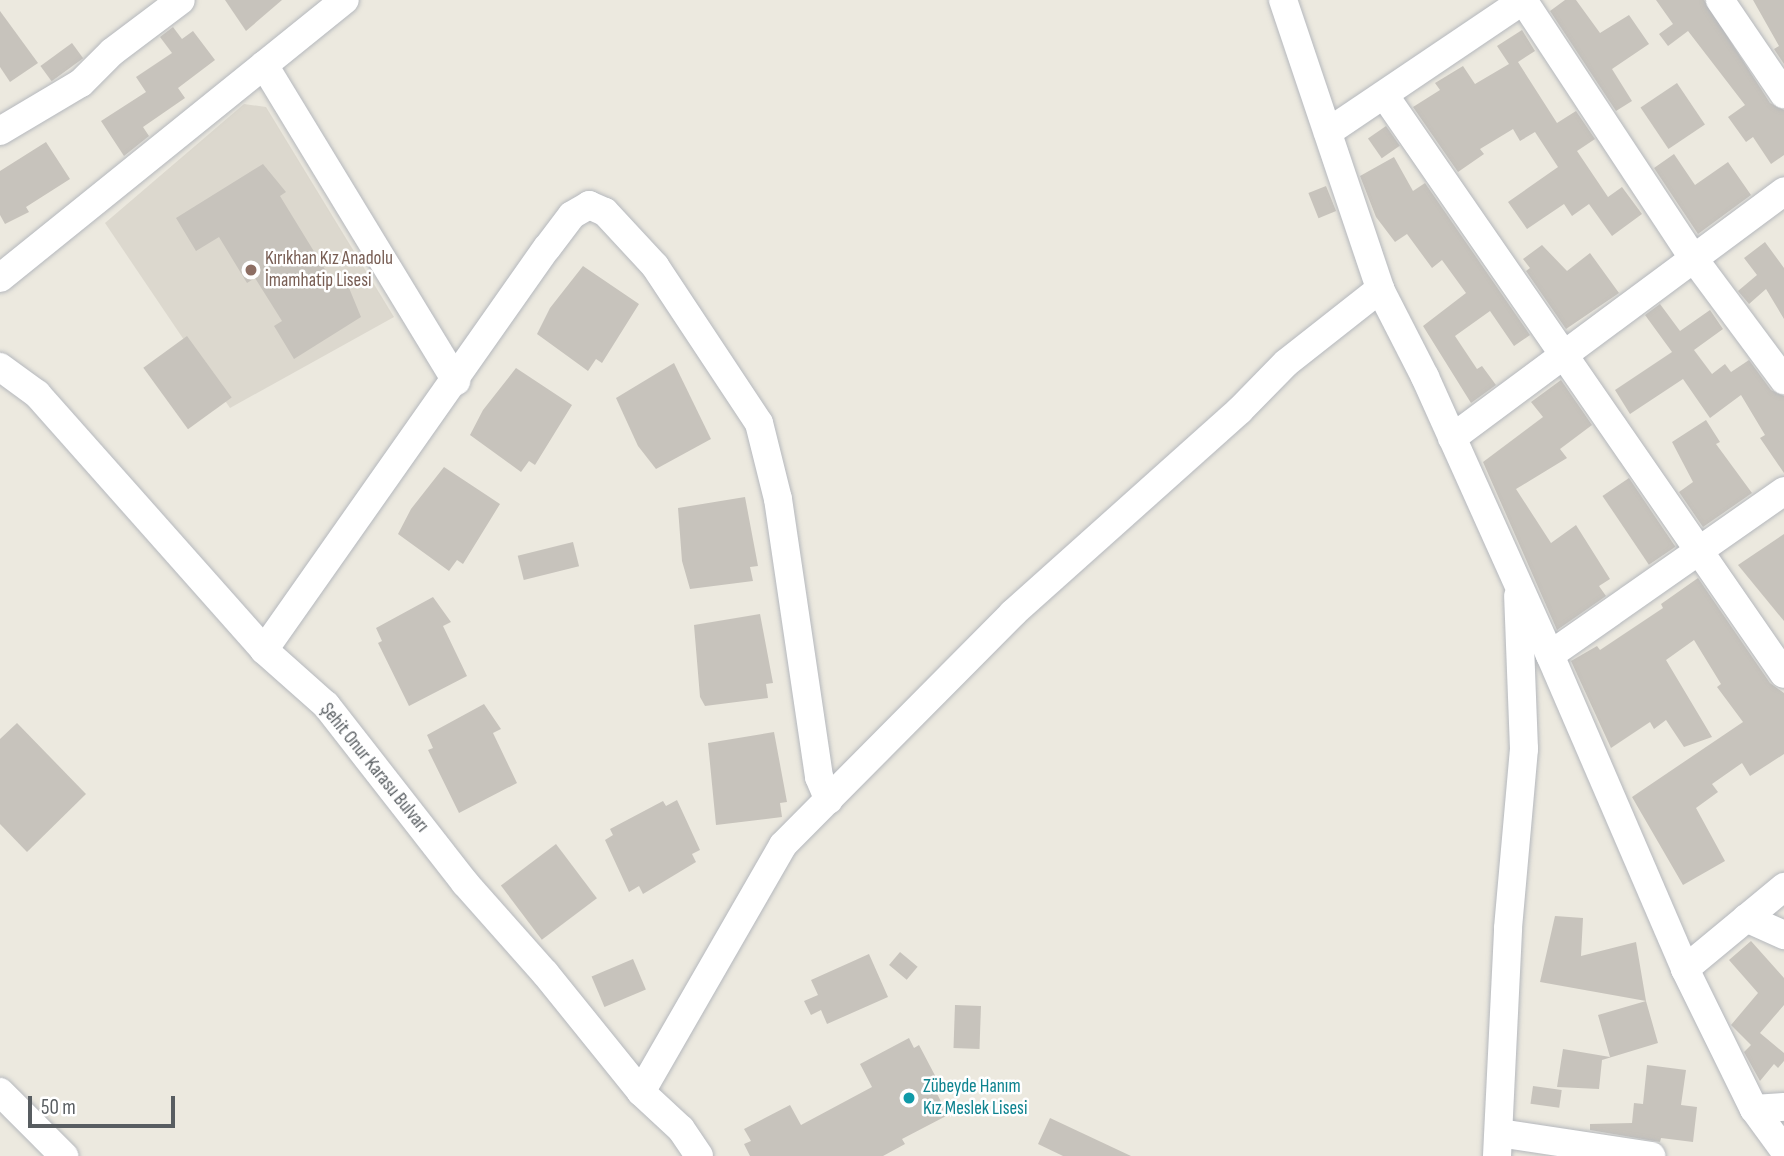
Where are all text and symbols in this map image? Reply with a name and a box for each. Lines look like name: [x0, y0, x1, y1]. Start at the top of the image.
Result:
place label: Kırıkhan Kız Anadolu İmamhatip Lisesi: [265, 248, 393, 292]
marker: Kırıkhan Kız Anadolu İmamhatip Lisesi: [243, 262, 259, 278]
street label: Şehit Onur Karasu Bulvarı: [315, 699, 433, 837]
place label: Zübeyde Hanım Kız Meslek Lisesi: [923, 1076, 1027, 1120]
scale bar: [32, 1082, 178, 1126]
marker: Zübeyde Hanım Kız Meslek Lisesi: [901, 1090, 917, 1106]
text: 50 m: [41, 1095, 76, 1120]

